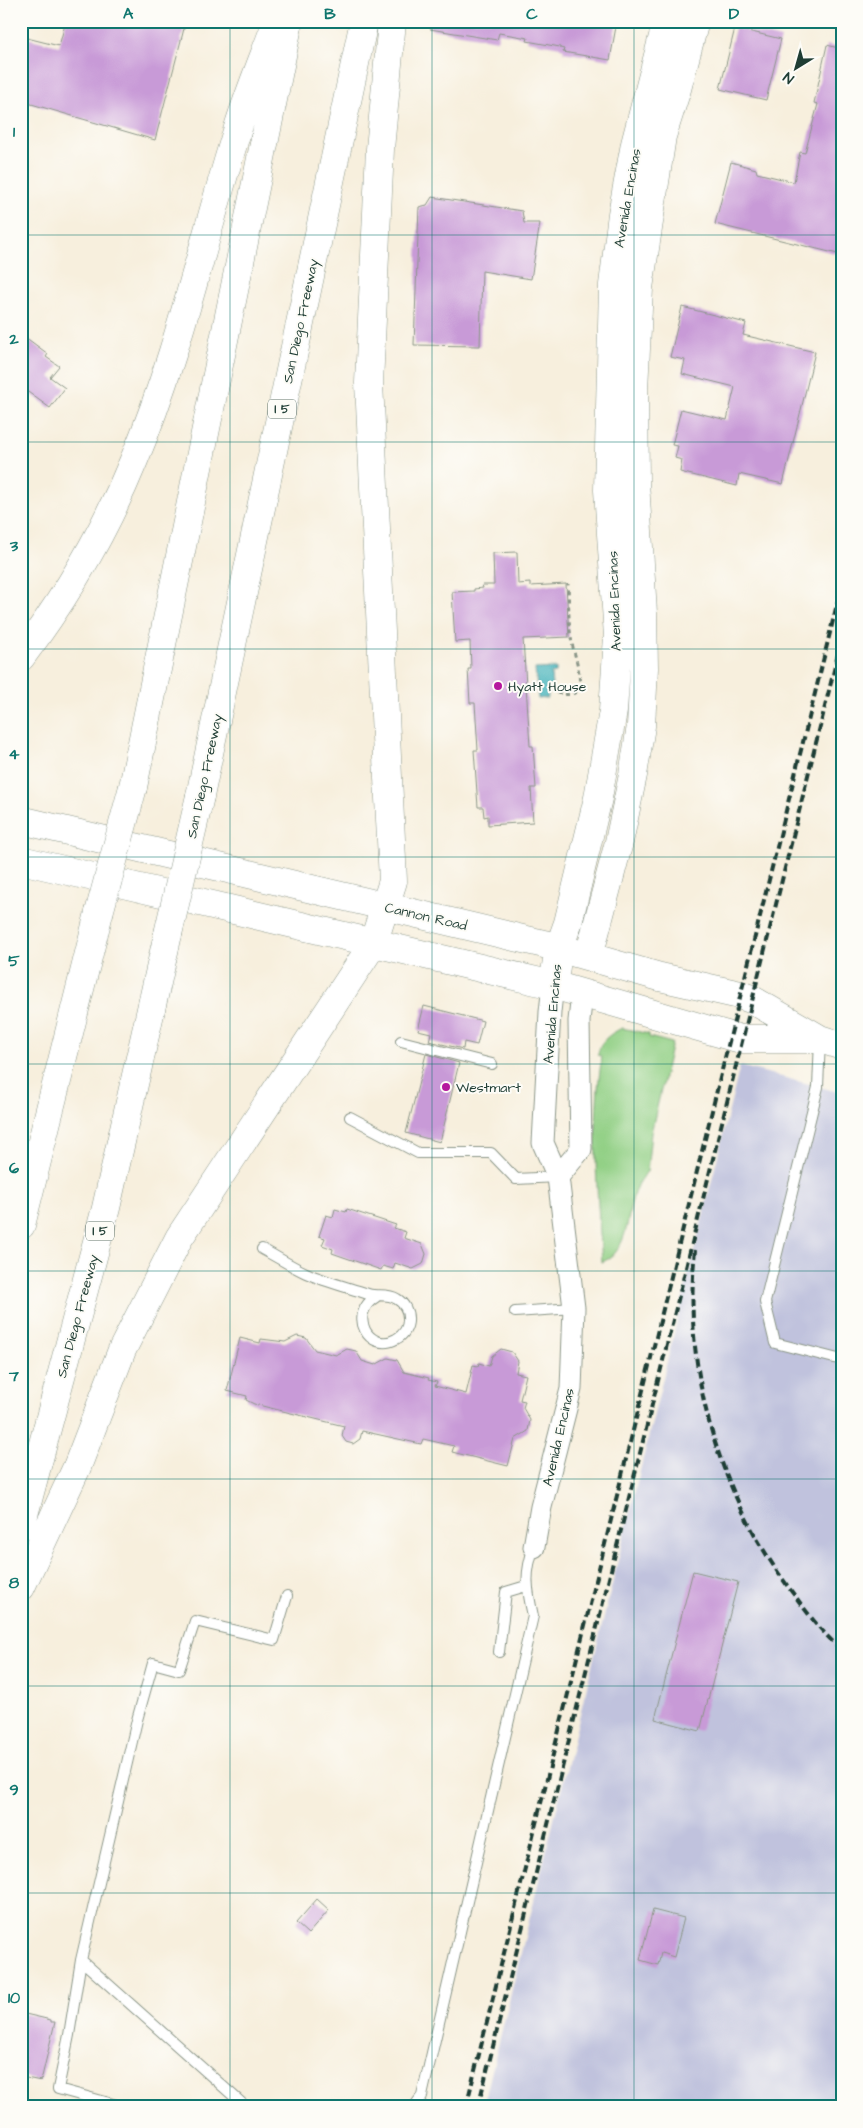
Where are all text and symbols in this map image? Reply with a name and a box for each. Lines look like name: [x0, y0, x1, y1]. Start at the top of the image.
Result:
text: A: [123, 3, 134, 25]
text: B: [324, 3, 336, 25]
text: C: [526, 3, 538, 25]
text: D: [729, 3, 740, 25]
north arrow: [770, 42, 820, 92]
text: N: [779, 67, 798, 88]
text: 1: [13, 121, 16, 143]
street label: Avenida Encinas: [609, 147, 647, 249]
street label: San Diego Freeway: [278, 257, 324, 385]
text: 2: [8, 328, 19, 350]
road number: I 5: [268, 399, 296, 418]
text: 3: [9, 535, 19, 557]
street label: Avenida Encinas: [603, 551, 627, 651]
place label: Hyatt House: [508, 677, 587, 697]
marker: Hyatt House: [492, 680, 504, 692]
street label: San Diego Freeway: [182, 712, 228, 840]
text: 4: [9, 743, 20, 765]
street label: Cannon Road: [383, 898, 469, 936]
text: 5: [8, 950, 20, 972]
street label: Avenida Encinas: [539, 963, 567, 1065]
place label: Westmart: [456, 1078, 521, 1098]
marker: Westmart: [440, 1081, 452, 1093]
text: 6: [9, 1157, 19, 1179]
road number: I 5: [86, 1222, 114, 1240]
street label: San Diego Freeway: [52, 1252, 104, 1380]
text: 7: [8, 1365, 19, 1387]
street label: Avenida Encinas: [538, 1386, 580, 1488]
text: 8: [9, 1572, 20, 1594]
text: 9: [9, 1779, 19, 1801]
text: 10: [8, 1987, 20, 2009]

